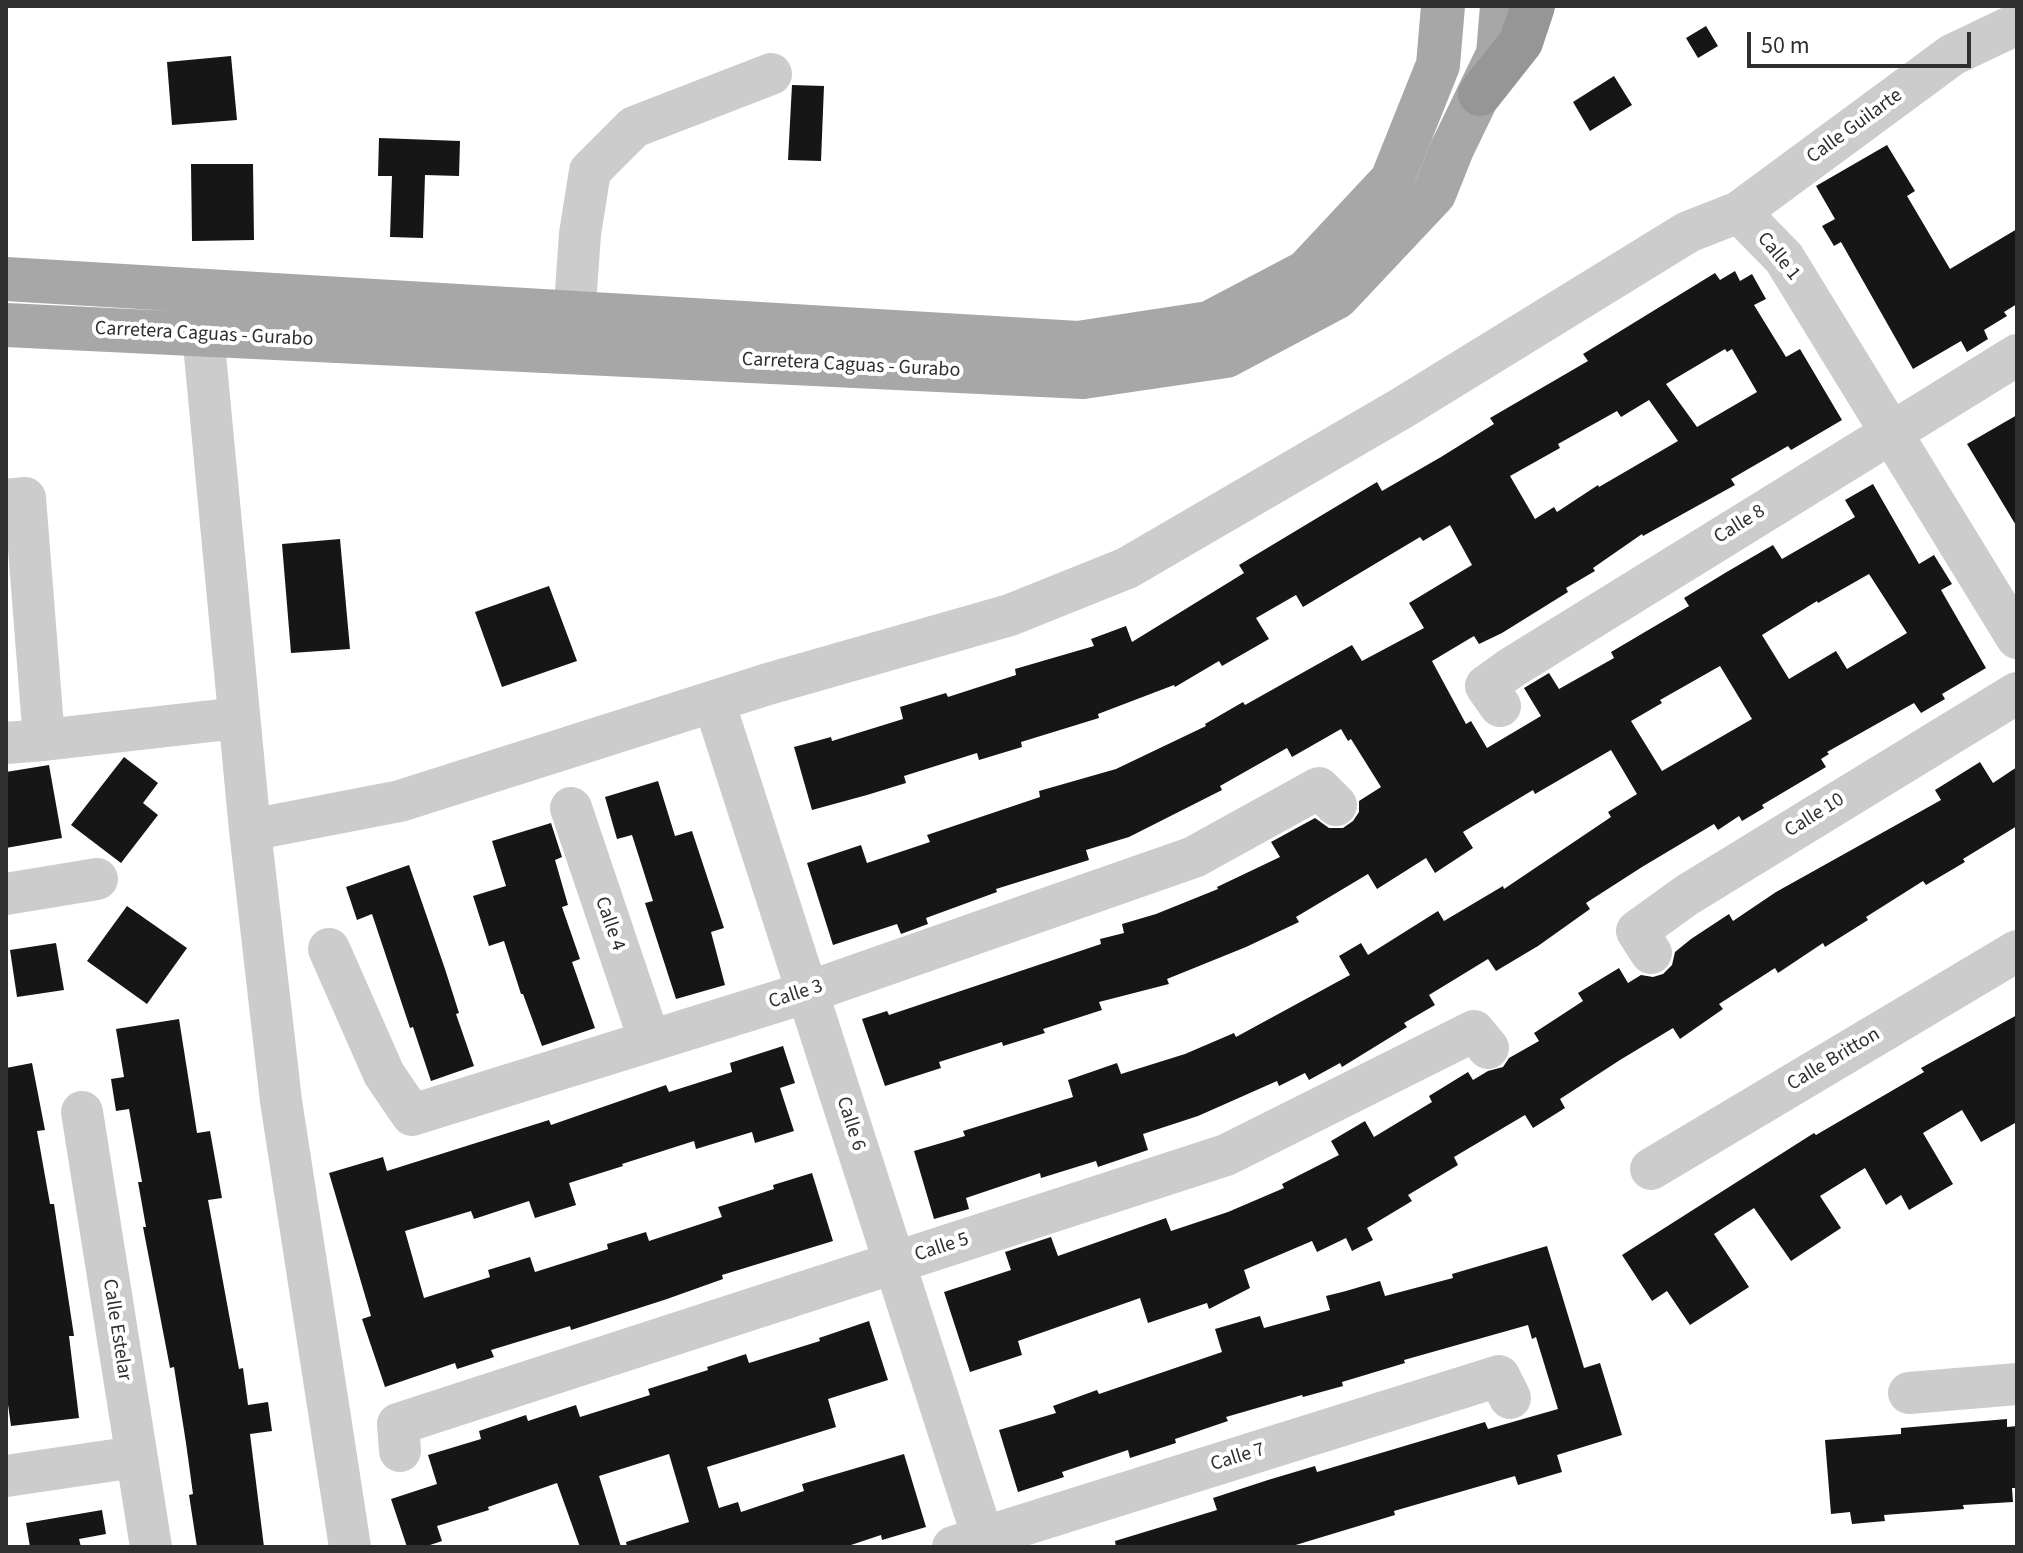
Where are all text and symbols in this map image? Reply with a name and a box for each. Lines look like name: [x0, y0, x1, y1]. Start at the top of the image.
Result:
scale bar: [1751, 16, 1975, 66]
text: 50 m: [1761, 28, 1810, 63]
street label: Calle Guilarte: [1803, 84, 1907, 170]
street label: Calle 1: [1751, 228, 1805, 286]
street label: Carretera Caguas - Gurabo: [94, 317, 314, 353]
street label: Carretera Caguas - Gurabo: [741, 348, 961, 384]
street label: Calle 8: [1710, 500, 1770, 550]
street label: Calle 10: [1781, 788, 1849, 844]
street label: Calle 4: [589, 894, 629, 954]
street label: Calle 3: [766, 975, 826, 1015]
street label: Calle Britton: [1783, 1023, 1885, 1097]
street label: Calle 6: [830, 1094, 870, 1154]
street label: Calle 5: [912, 1228, 972, 1268]
street label: Calle Estelar: [96, 1277, 136, 1383]
street label: Calle 7: [1208, 1438, 1268, 1478]

